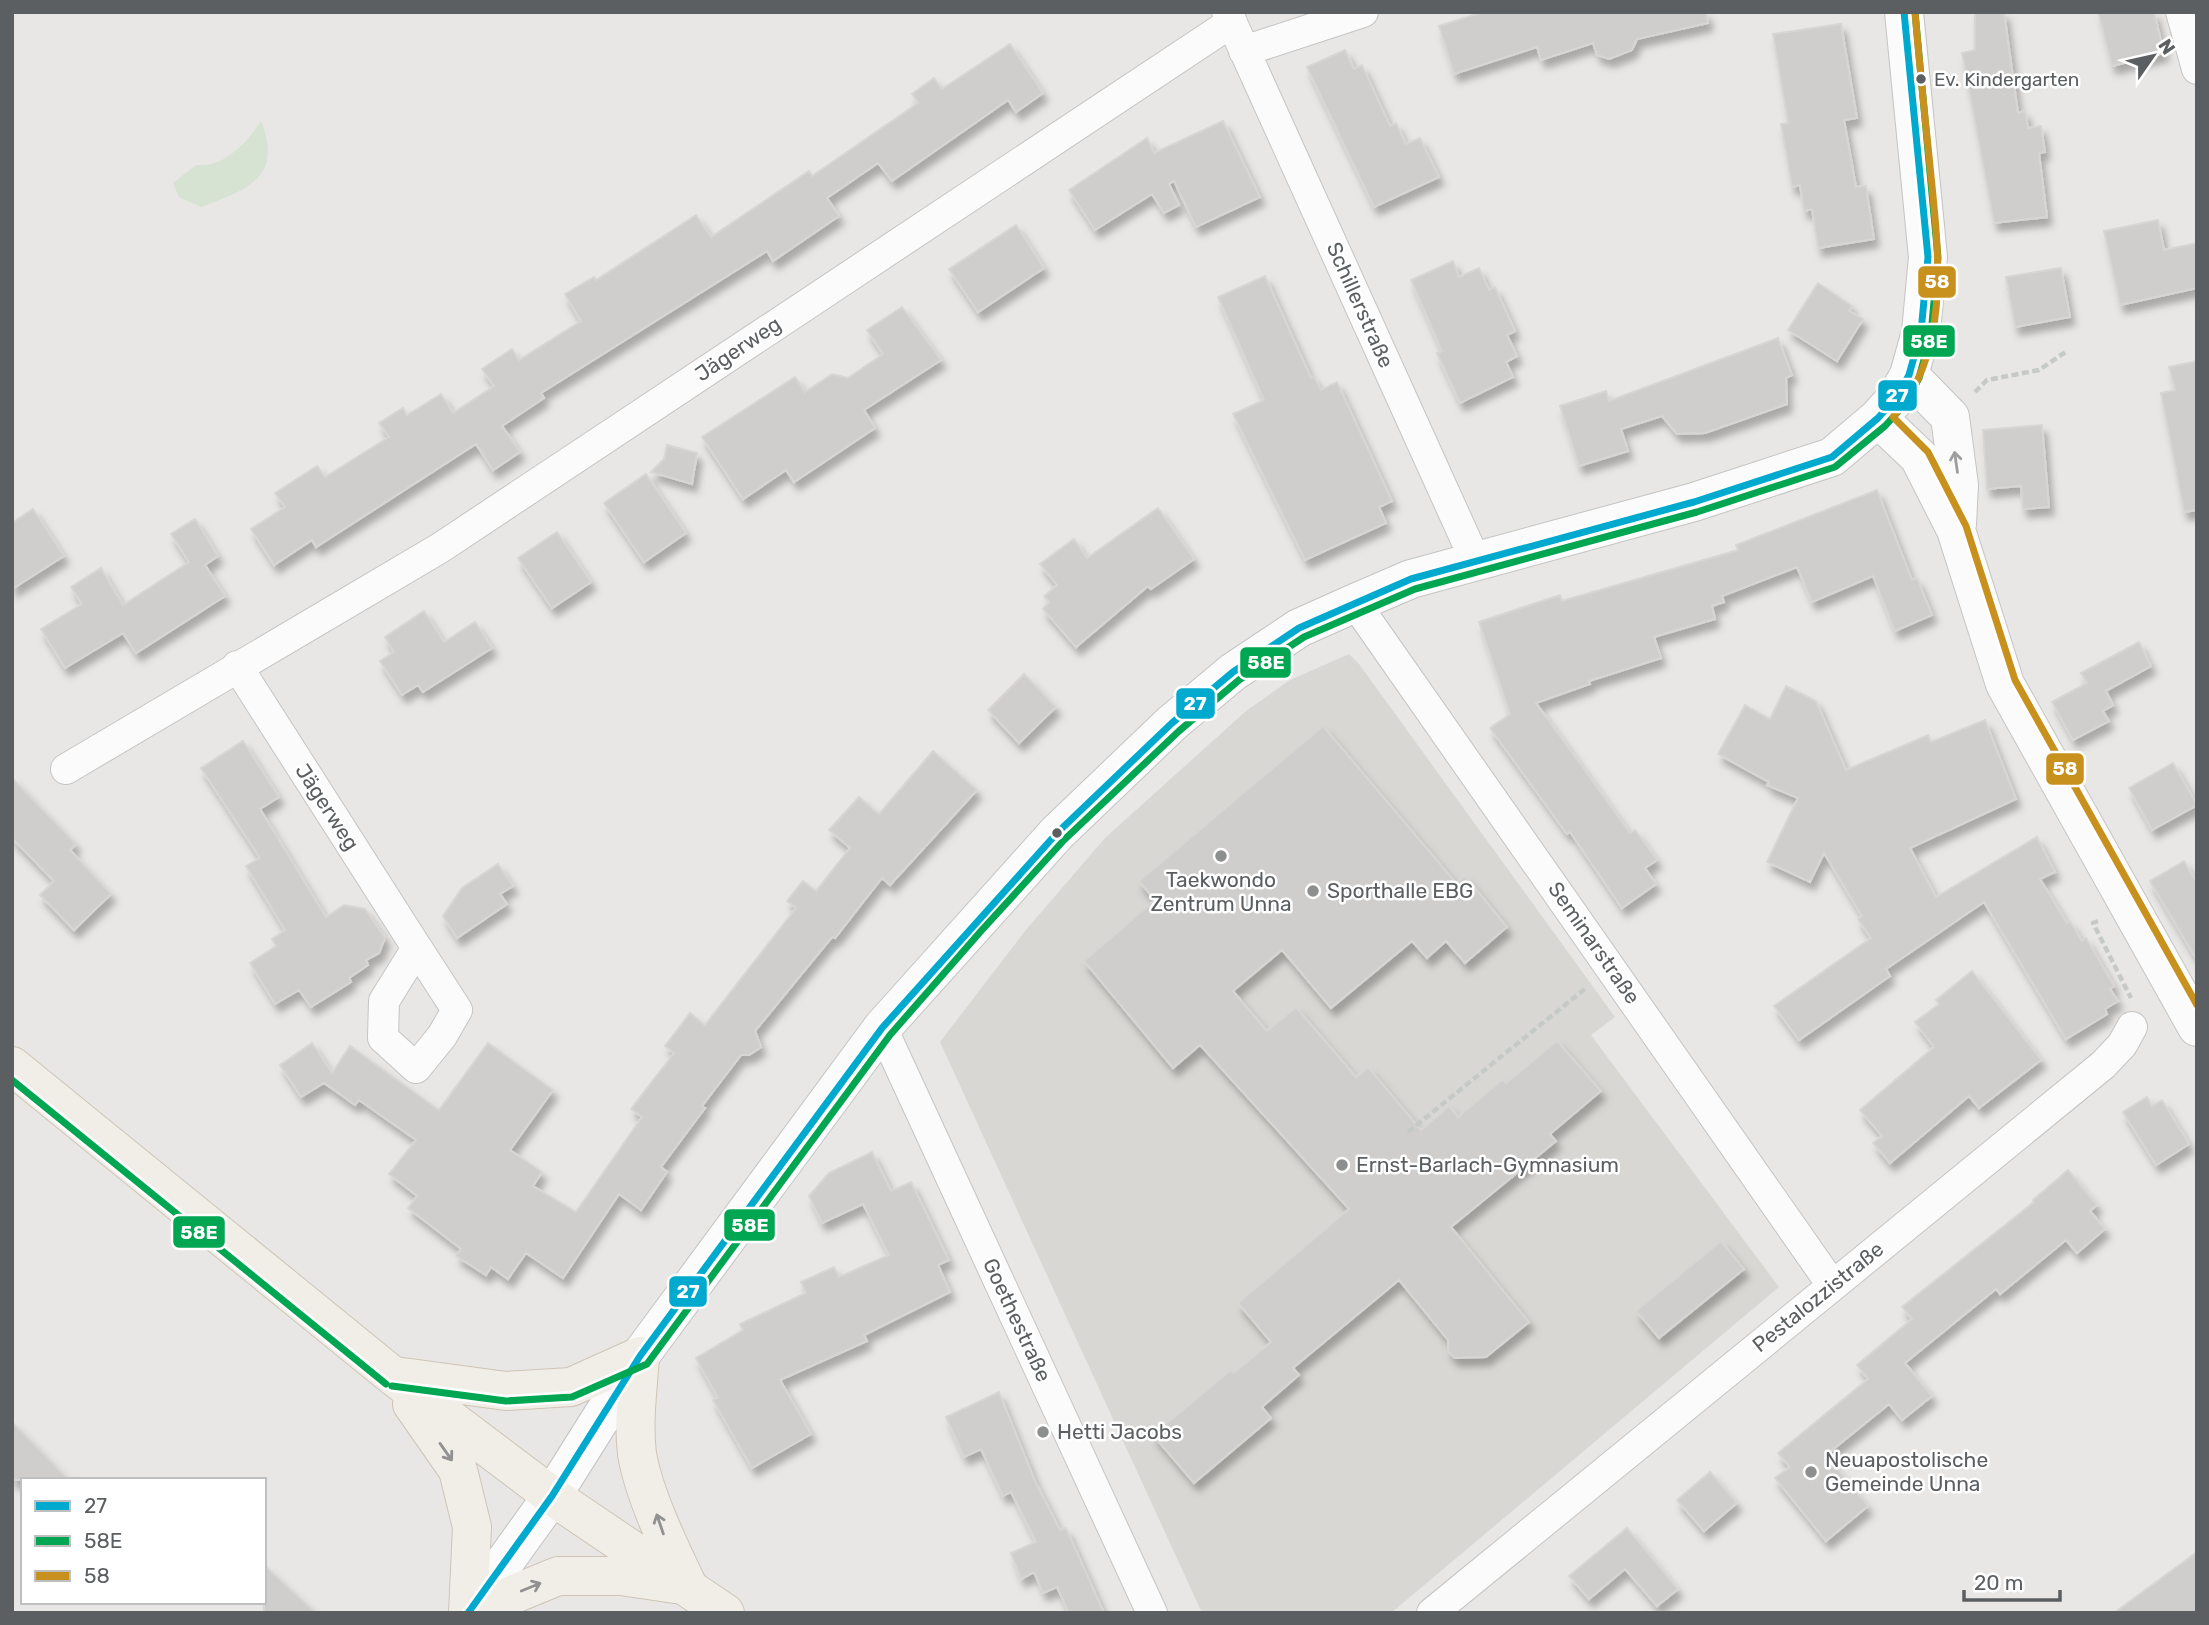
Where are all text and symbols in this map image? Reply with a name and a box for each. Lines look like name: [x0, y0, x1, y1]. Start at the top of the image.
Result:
north arrow: [2118, 21, 2188, 91]
text: N: [2153, 35, 2180, 59]
place label: Ev. Kindergarten: [1934, 68, 2079, 91]
marker: Ev. Kindergarten: [1914, 72, 1928, 86]
street label: Schillerstraße: [1322, 238, 1399, 372]
line badge: 58: [1917, 265, 1957, 299]
text: 58: [1924, 270, 1950, 293]
street label: Jägerweg: [690, 311, 785, 386]
line badge: 58E: [1902, 324, 1956, 358]
text: 58E: [1910, 330, 1948, 353]
line badge: 27: [1877, 379, 1918, 412]
text: 27: [1885, 384, 1909, 407]
one-way arrow: [1949, 451, 1962, 474]
line badge: 58E: [1239, 646, 1292, 679]
text: 58E: [1247, 651, 1285, 674]
line badge: 27: [1175, 687, 1216, 720]
text: 27: [1183, 692, 1207, 715]
line badge: 58: [2045, 752, 2085, 786]
text: 58: [2052, 757, 2078, 780]
street label: Jägerweg: [290, 759, 365, 855]
unlabelled marker: [1050, 826, 1064, 840]
marker: Taekwondo Zentrum Unna: [1213, 848, 1229, 864]
place label: Taekwondo Zentrum Unna: [1150, 867, 1292, 916]
street label: Seminarstraße: [1543, 877, 1646, 1009]
place label: Sporthalle EBG: [1327, 878, 1473, 903]
marker: Sporthalle EBG: [1305, 883, 1321, 899]
place label: Ernst-Barlach-Gymnasium: [1356, 1152, 1619, 1177]
marker: Ernst-Barlach-Gymnasium: [1334, 1157, 1350, 1173]
line badge: 58E: [723, 1208, 776, 1242]
text: 58E: [731, 1214, 769, 1237]
line badge: 58E: [172, 1215, 226, 1249]
text: 58E: [180, 1221, 218, 1244]
street label: Pestalozzistraße: [1747, 1236, 1888, 1357]
street label: Goethestraße: [978, 1254, 1057, 1385]
line badge: 27: [668, 1275, 708, 1308]
text: 27: [676, 1280, 700, 1303]
place label: Hetti Jacobs: [1057, 1419, 1182, 1444]
marker: Hetti Jacobs: [1035, 1424, 1051, 1440]
one-way arrow: [438, 1442, 453, 1461]
place label: Neuapostolische Gemeinde Unna: [1825, 1447, 1988, 1496]
marker: Neuapostolische Gemeinde Unna: [1803, 1464, 1819, 1480]
legend: [21, 1478, 266, 1604]
text: 27: [84, 1493, 107, 1518]
one-way arrow: [653, 1513, 666, 1535]
text: 58E: [84, 1528, 123, 1553]
scale bar: [1964, 1558, 2060, 1602]
text: 58: [84, 1563, 110, 1588]
text: 20 m: [1974, 1570, 2023, 1595]
one-way arrow: [520, 1579, 542, 1592]

